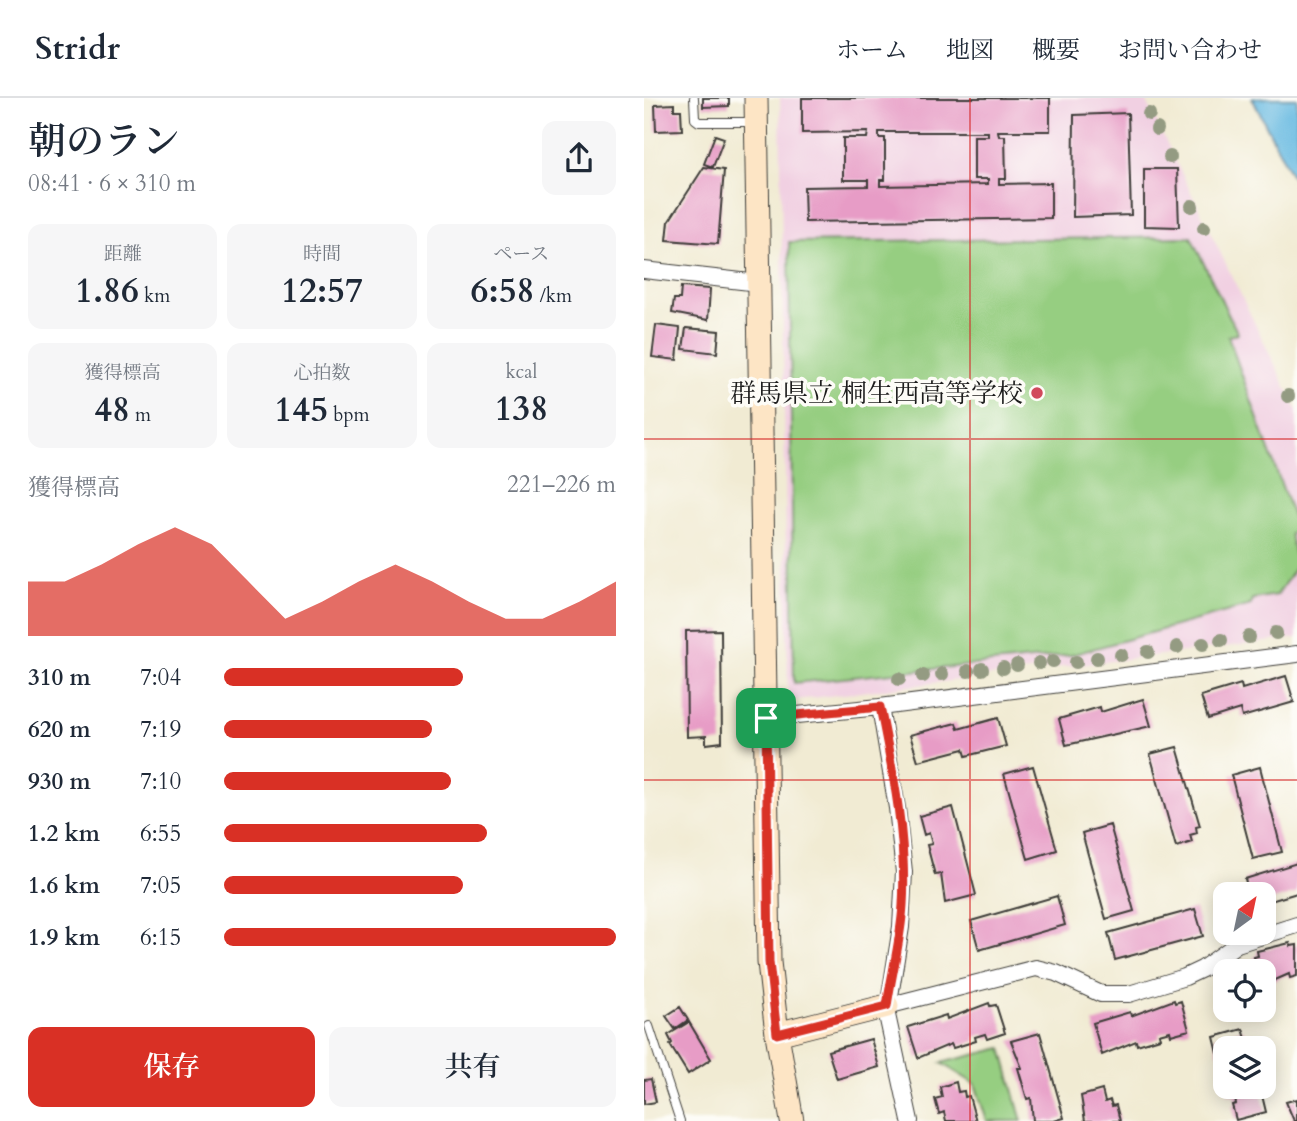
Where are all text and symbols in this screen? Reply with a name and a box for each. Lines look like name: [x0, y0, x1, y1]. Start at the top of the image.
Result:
text: Stridr: [35, 26, 120, 71]
text: ホーム: [836, 34, 908, 67]
text: 地図: [946, 34, 994, 67]
text: 概要: [1032, 34, 1080, 67]
text: お問い合わせ: [1118, 34, 1262, 67]
text: 朝のラン: [28, 116, 180, 168]
button: share: [542, 121, 616, 195]
text: 08:41 · 6 × 310 m: [28, 168, 196, 199]
text: 距離: [104, 241, 142, 267]
text: 時間: [303, 241, 341, 267]
text: ペース: [493, 241, 549, 267]
text: 1.86: [75, 267, 139, 315]
text: 12:57: [281, 267, 363, 315]
text: 6:58: [471, 267, 535, 315]
text: km: [139, 283, 170, 309]
text: /km: [535, 283, 572, 309]
text: kcal: [505, 359, 537, 385]
text: 獲得標高: [85, 360, 161, 386]
text: 心拍数: [293, 360, 351, 386]
place label: 群馬県立 桐生西高等学校: [730, 376, 1023, 411]
text: 138: [494, 385, 548, 433]
marker: 群馬県立 桐生西高等学校: [1029, 385, 1045, 401]
text: 48: [94, 386, 130, 434]
text: 145: [274, 386, 328, 434]
text: m: [130, 402, 151, 428]
text: bpm: [328, 402, 370, 428]
text: 221–226 m: [507, 469, 616, 500]
text: 獲得標高: [28, 472, 120, 503]
text: 310 m: [28, 662, 91, 693]
text: 7:04: [140, 662, 181, 693]
pin: [736, 688, 796, 748]
icon: arrive: [747, 699, 785, 737]
text: 620 m: [28, 714, 91, 745]
text: 7:19: [140, 714, 181, 745]
text: 930 m: [28, 766, 91, 797]
text: 7:10: [140, 766, 181, 797]
text: 1.2 km: [28, 818, 100, 849]
text: 6:55: [140, 818, 181, 849]
text: 1.6 km: [28, 870, 100, 901]
text: 7:05: [140, 870, 181, 901]
north arrow: [1213, 882, 1276, 945]
map controls: [1213, 882, 1276, 1099]
text: 1.9 km: [28, 922, 100, 953]
text: 6:15: [140, 922, 181, 953]
button: locate: [1213, 959, 1276, 1022]
button: 保存: [28, 1027, 315, 1107]
button: 共有: [329, 1027, 616, 1107]
button: layers: [1213, 1036, 1276, 1099]

